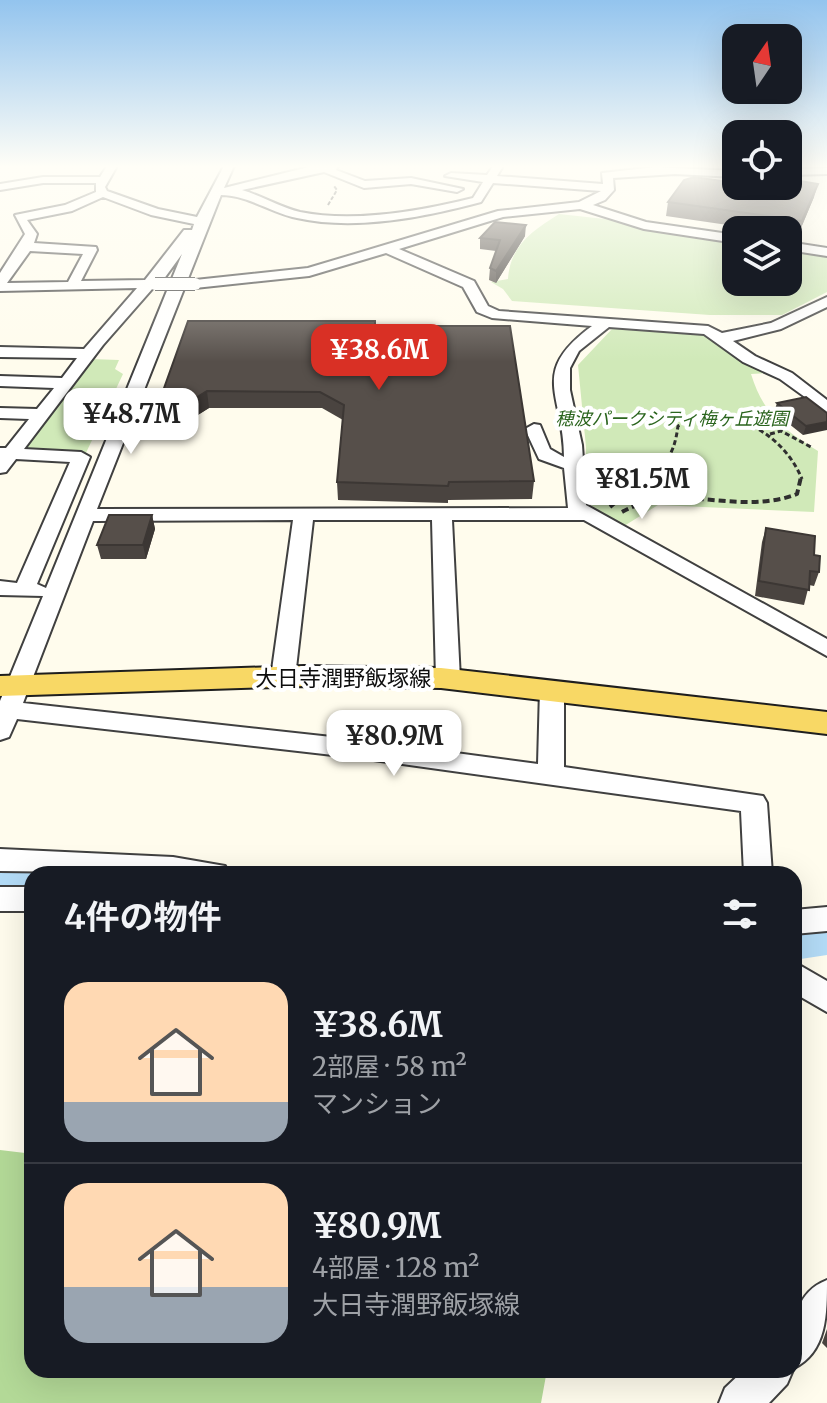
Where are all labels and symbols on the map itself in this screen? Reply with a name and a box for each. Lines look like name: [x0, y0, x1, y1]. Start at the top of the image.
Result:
north arrow: [722, 24, 802, 104]
pin: ¥38.6M: [314, 324, 444, 392]
pin: ¥48.7M: [66, 388, 196, 456]
park label: 穂波パークシティ梅ヶ丘遊園: [556, 407, 791, 430]
pin: ¥81.5M: [577, 453, 707, 521]
street label: 大日寺潤野飯塚線: [255, 664, 431, 692]
pin: ¥80.9M: [329, 710, 459, 778]

